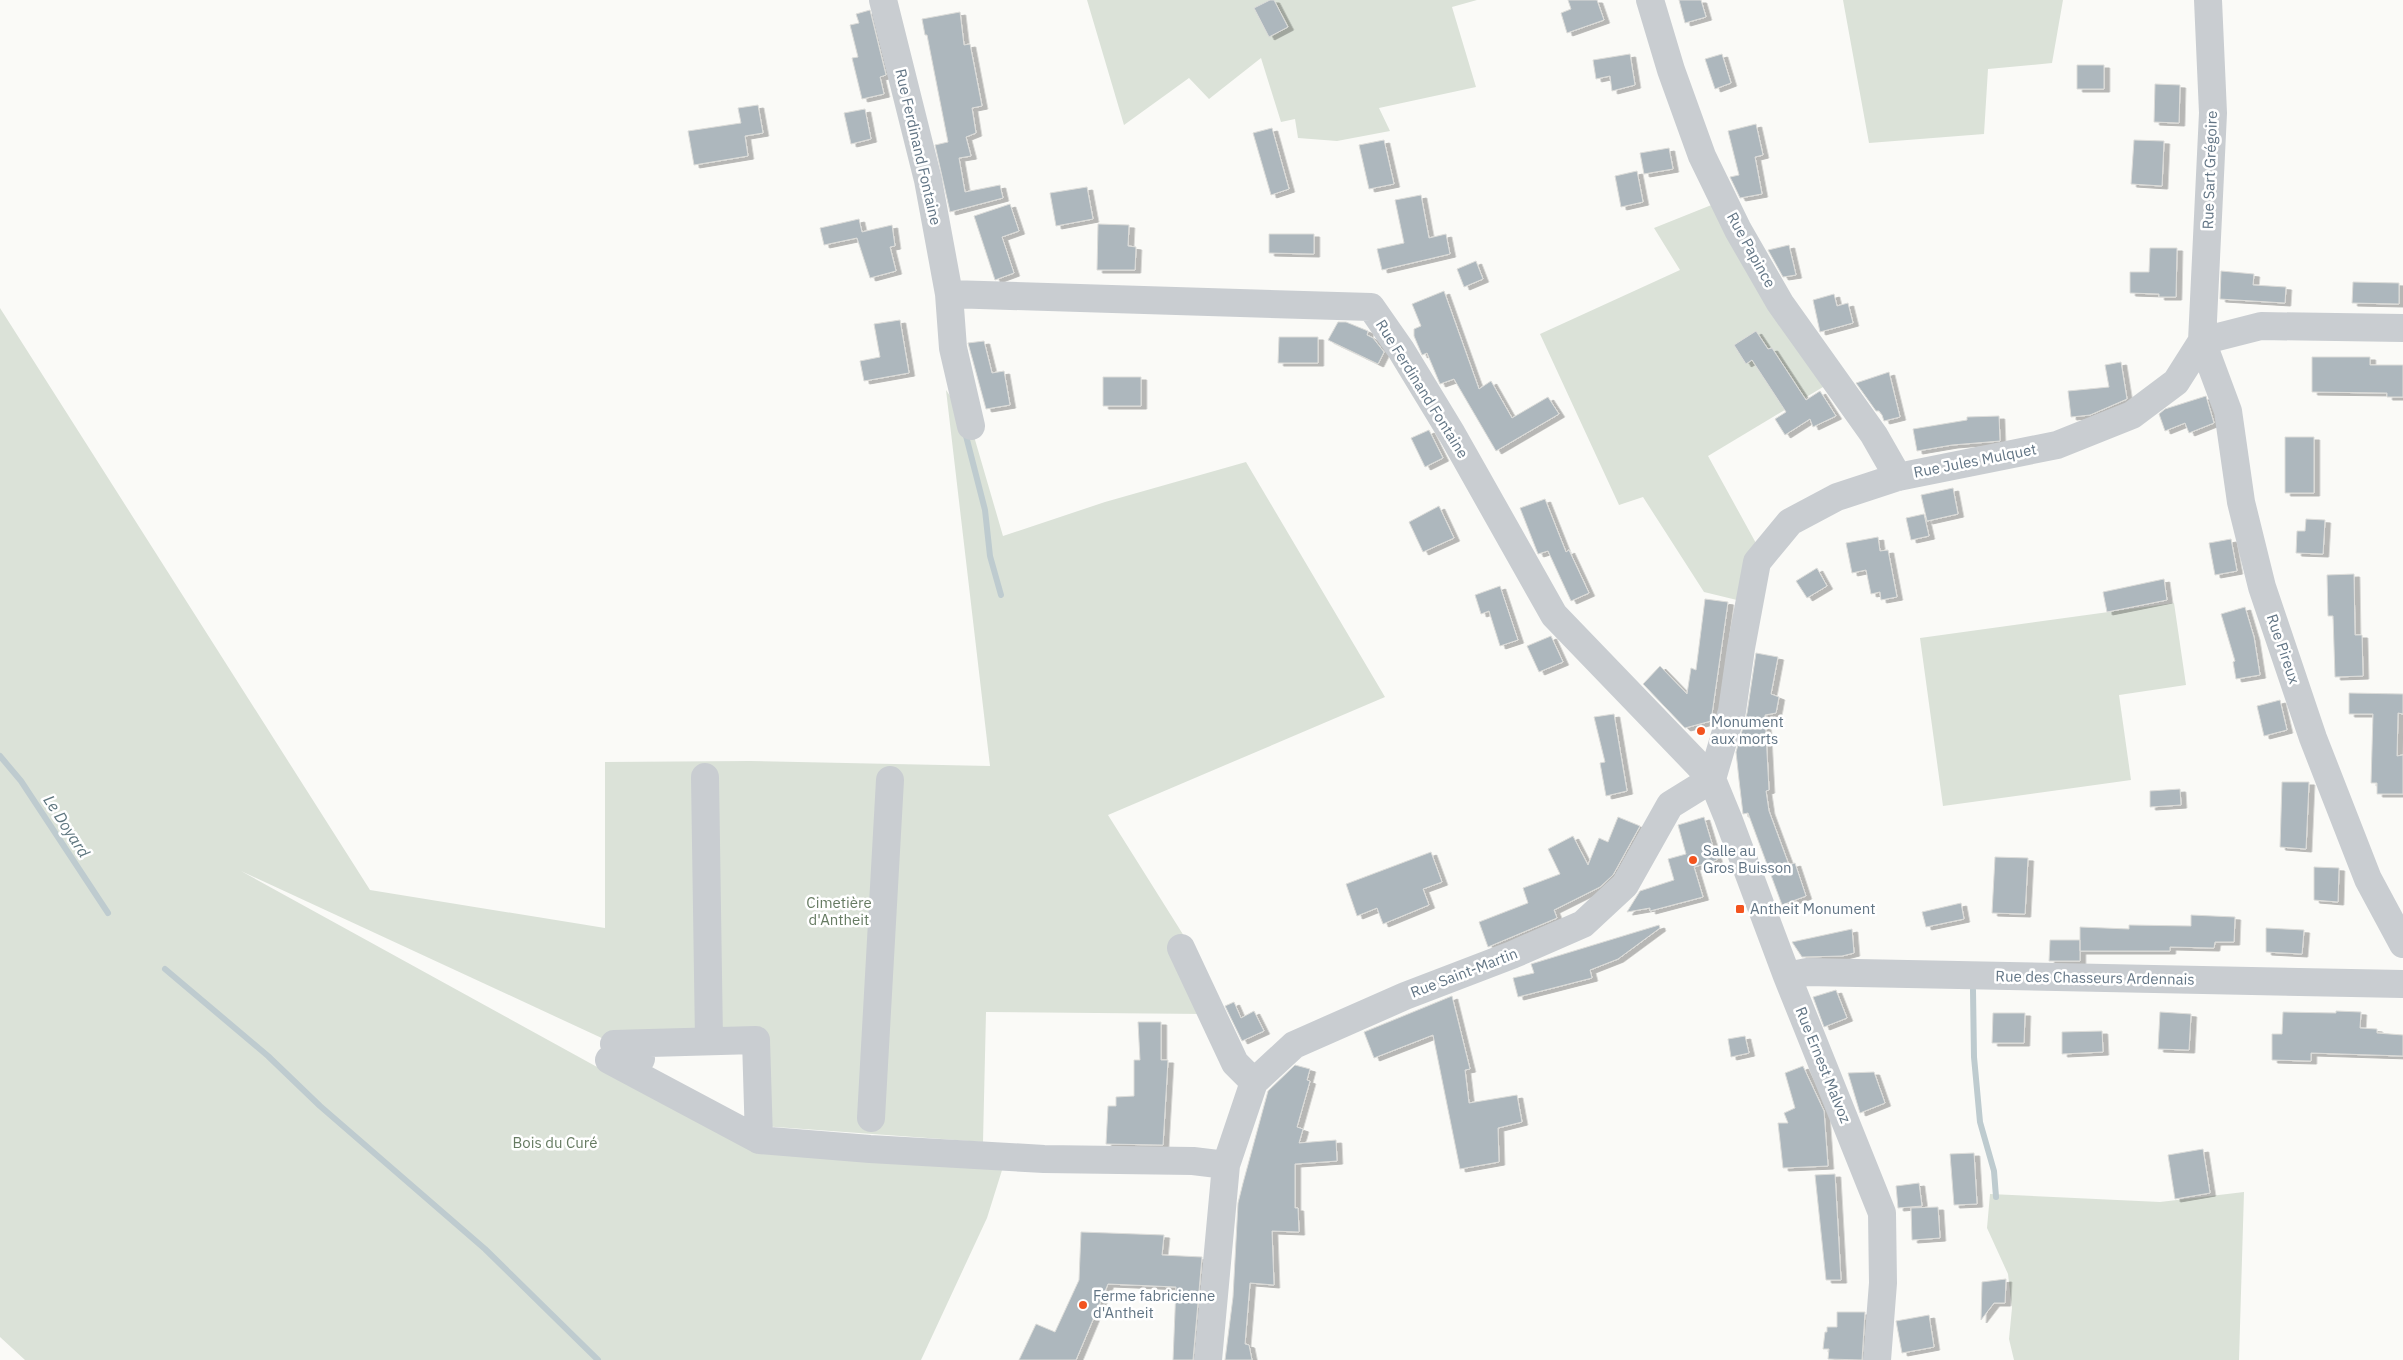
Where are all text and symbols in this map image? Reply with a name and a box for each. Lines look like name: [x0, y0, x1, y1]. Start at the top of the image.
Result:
street label: Rue Ferdinand Fontaine: [891, 67, 946, 227]
street label: Rue Sart Grégoire: [2198, 110, 2221, 230]
street label: Rue Papince: [1723, 209, 1780, 291]
street label: Rue Ferdinand Fontaine: [1372, 316, 1473, 462]
street label: Rue Jules Mulquet: [1912, 439, 2038, 482]
street label: Rue Pireux: [2263, 611, 2304, 687]
place label: Monument aux morts: [1711, 712, 1784, 748]
marker: Monument aux morts: [1695, 725, 1707, 737]
water label: Le Doyard: [39, 791, 95, 861]
place label: Salle au Gros Buisson: [1703, 841, 1792, 877]
marker: Salle au Gros Buisson: [1687, 854, 1699, 866]
park label: Cimetière d'Antheit: [806, 893, 872, 929]
place label: Antheit Monument: [1750, 899, 1875, 918]
marker: Antheit Monument: [1734, 903, 1746, 915]
street label: Rue Saint-Martin: [1408, 943, 1520, 1002]
street label: Rue des Chasseurs Ardennais: [1995, 966, 2195, 989]
street label: Rue Ernest Malvoz: [1792, 1004, 1855, 1126]
park label: Bois du Curé: [512, 1133, 598, 1152]
place label: Ferme fabricienne d'Antheit: [1093, 1286, 1215, 1322]
marker: Ferme fabricienne d'Antheit: [1077, 1299, 1089, 1311]

